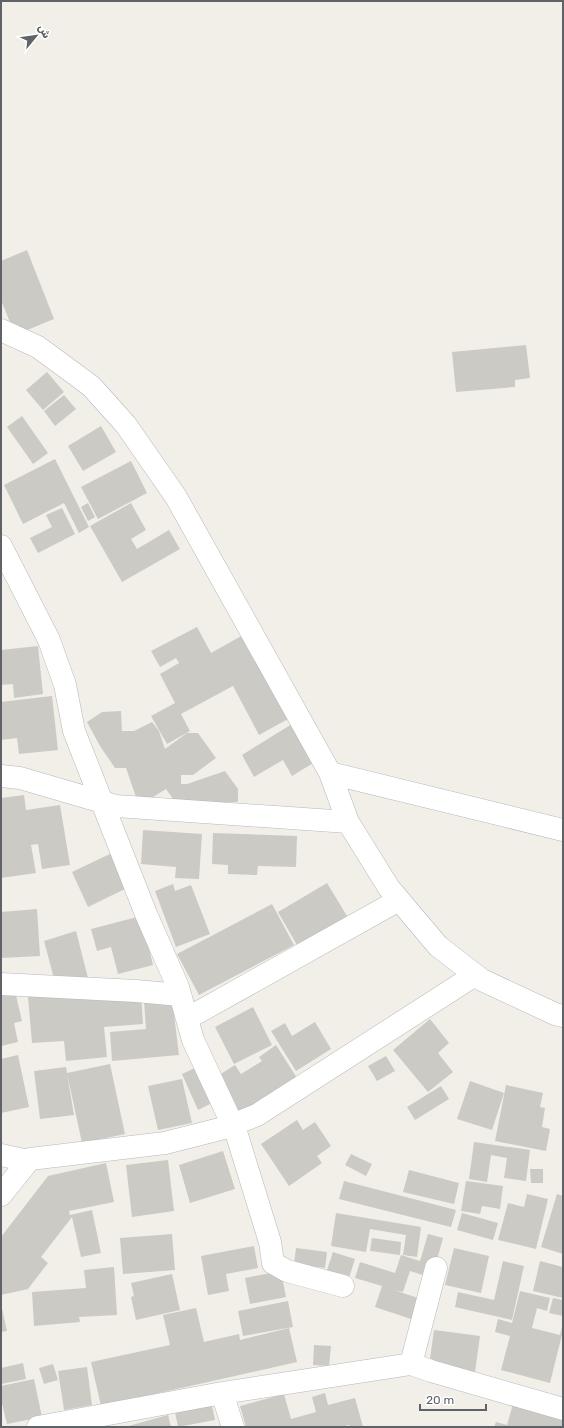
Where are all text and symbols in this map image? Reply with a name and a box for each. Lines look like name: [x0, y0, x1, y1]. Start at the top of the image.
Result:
north arrow: [16, 16, 56, 56]
text: ش: [35, 22, 53, 41]
scale bar: [420, 1386, 486, 1412]
text: 20 m: [426, 1393, 454, 1407]

